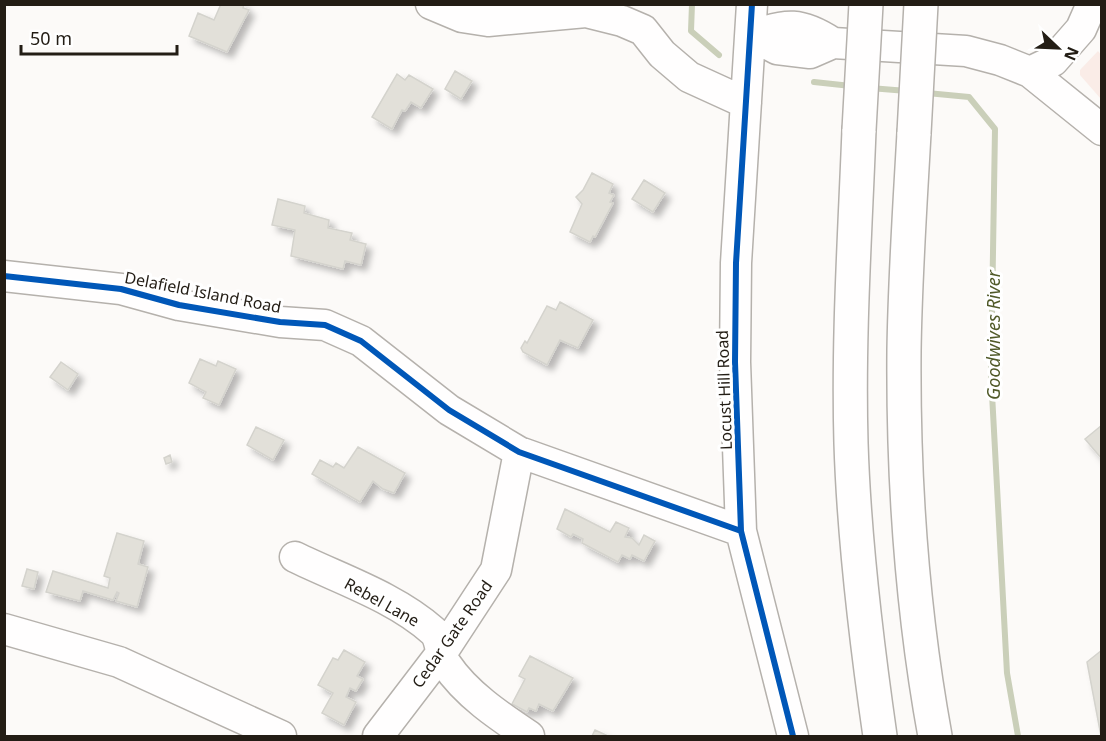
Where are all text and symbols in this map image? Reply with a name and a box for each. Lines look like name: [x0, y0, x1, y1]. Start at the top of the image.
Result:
scale bar: [21, 18, 177, 56]
north arrow: [1028, 18, 1088, 78]
text: 50 m: [30, 26, 72, 50]
text: N: [1059, 44, 1084, 64]
street label: Delafield Island Road: [123, 266, 283, 318]
water label: Goodwives River: [981, 269, 1005, 400]
street label: Locust Hill Road: [711, 330, 737, 450]
street label: Rebel Lane: [341, 572, 423, 632]
street label: Cedar Gate Road: [407, 576, 497, 692]

